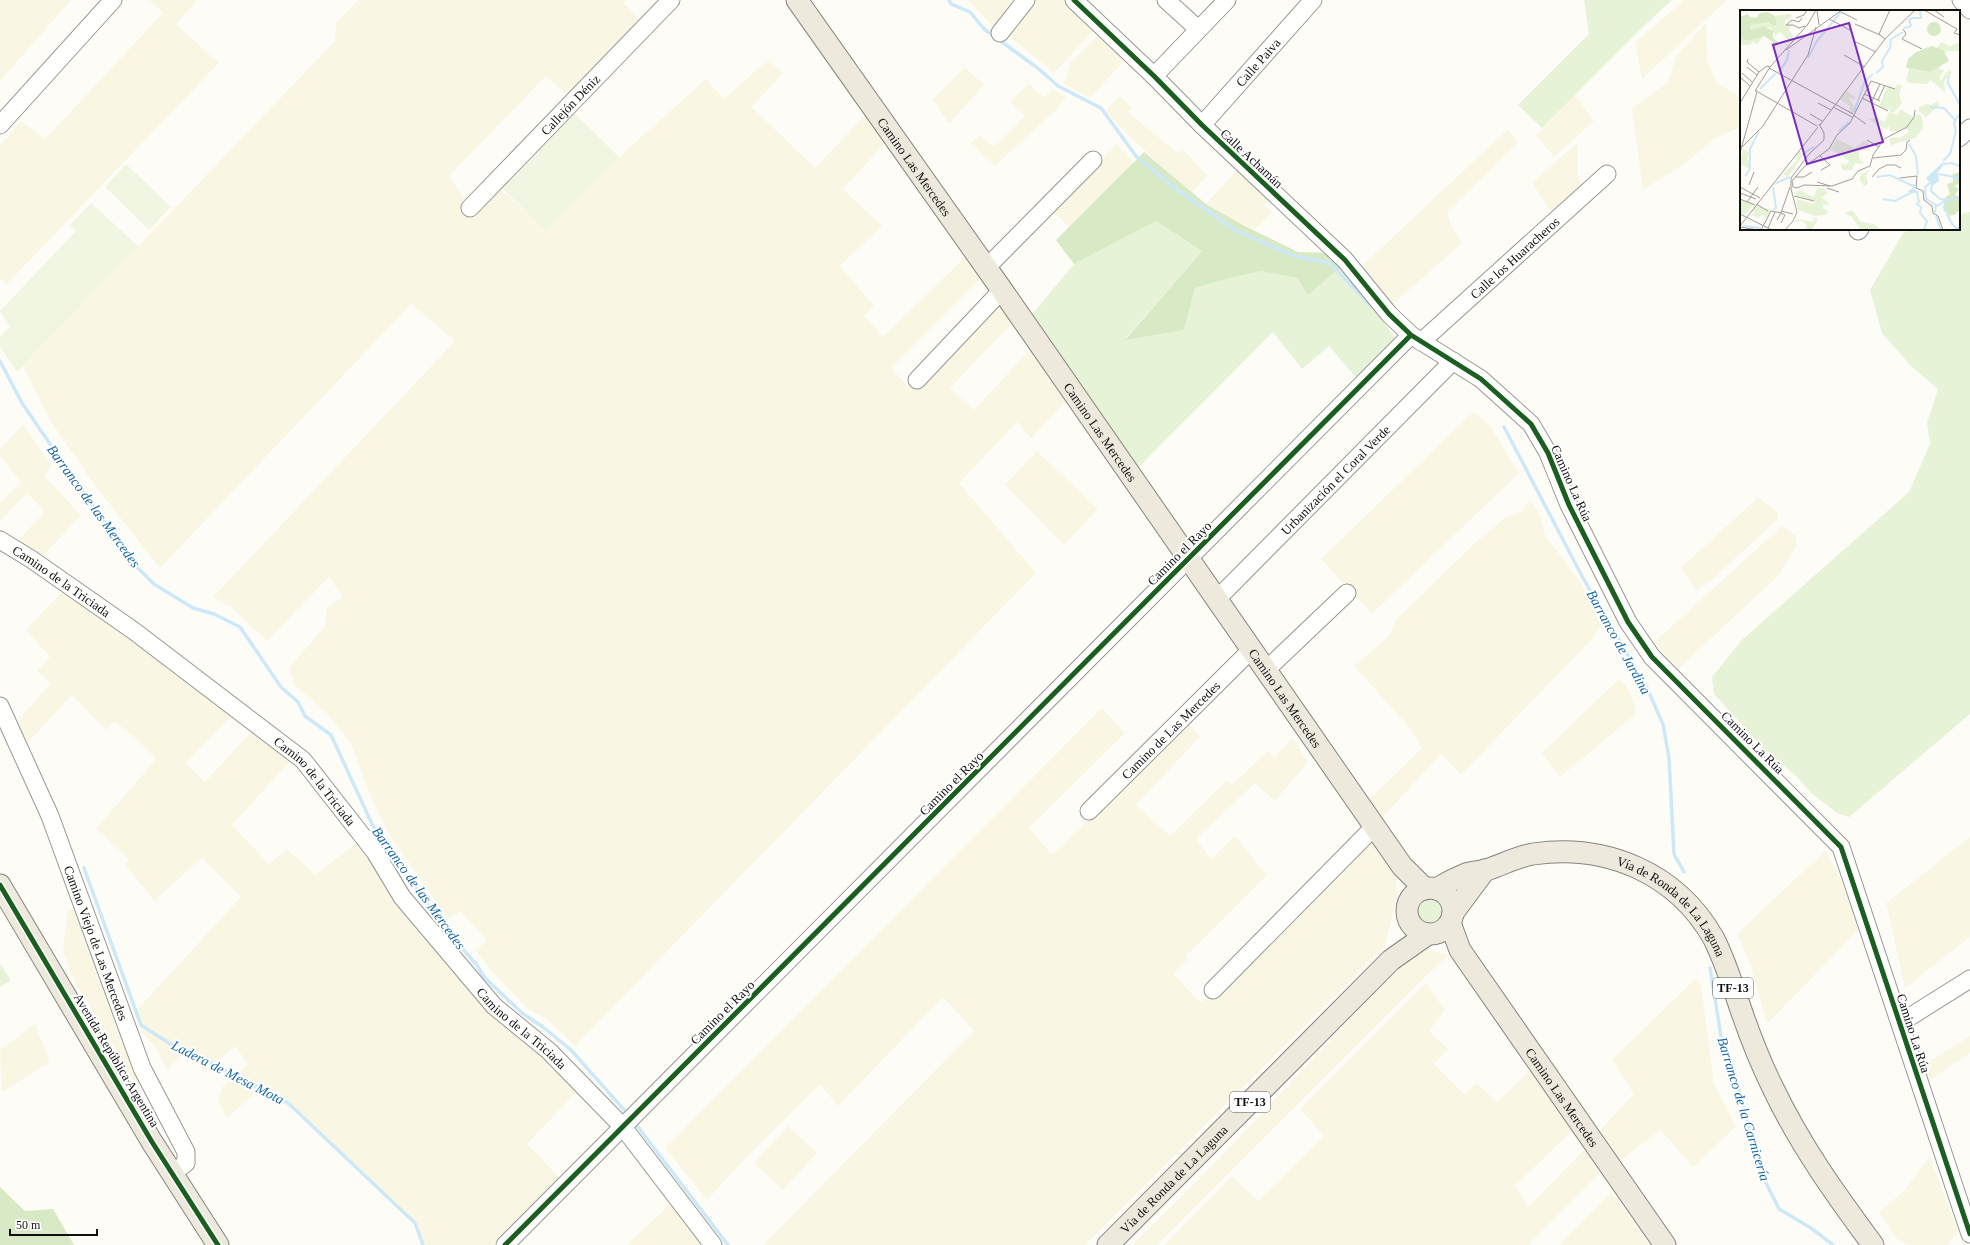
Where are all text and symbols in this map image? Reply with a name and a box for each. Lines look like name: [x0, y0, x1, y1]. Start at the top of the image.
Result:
inset map: [1740, 10, 1960, 230]
street label: Calle Paiva: [1233, 35, 1284, 90]
street label: Callejón Déniz: [538, 71, 603, 138]
street label: Camino Las Mercedes: [874, 115, 954, 219]
street label: Calle Achamán: [1217, 126, 1286, 191]
street label: Calle los Huaracheros: [1467, 214, 1563, 302]
street label: Camino Las Mercedes: [1061, 380, 1140, 485]
street label: Urbanización el Coral Verde: [1278, 422, 1393, 538]
water label: Barranco de las Mercedes: [44, 442, 143, 571]
street label: Camino La Rúa: [1548, 443, 1595, 524]
street label: Camino el Rayo: [1144, 518, 1215, 589]
street label: Camino de la Triciada: [10, 543, 113, 620]
water label: Barranco de Jardina: [1584, 587, 1653, 697]
street label: Camino Las Mercedes: [1245, 646, 1325, 751]
street label: Camino de Las Mercedes: [1119, 678, 1223, 782]
street label: Camino La Rúa: [1718, 708, 1787, 777]
street label: Camino de la Triciada: [271, 734, 359, 829]
street label: Camino el Rayo: [916, 748, 987, 819]
water label: Barranco de las Mercedes: [369, 824, 468, 953]
street label: Vía de Ronda de La Laguna: [1615, 853, 1728, 959]
street label: Camino Viejo de Las Mercedes: [61, 864, 131, 1023]
street label: Camino el Rayo: [687, 977, 758, 1048]
road number: TF-13: [1713, 978, 1753, 998]
street label: Camino de la Triciada: [474, 984, 570, 1073]
street label: Avenida República Argentina: [71, 991, 163, 1130]
street label: Camino La Rúa: [1894, 992, 1933, 1075]
water label: Barranco de la Carnicería: [1714, 1035, 1773, 1183]
water label: Ladera de Mesa Mota: [168, 1037, 286, 1107]
street label: Camino Las Mercedes: [1522, 1045, 1601, 1150]
road number: TF-13: [1230, 1092, 1270, 1112]
street label: Vía de Ronda de La Laguna: [1117, 1122, 1231, 1237]
scale bar: [10, 1211, 97, 1237]
text: 50 m: [16, 1218, 41, 1232]

